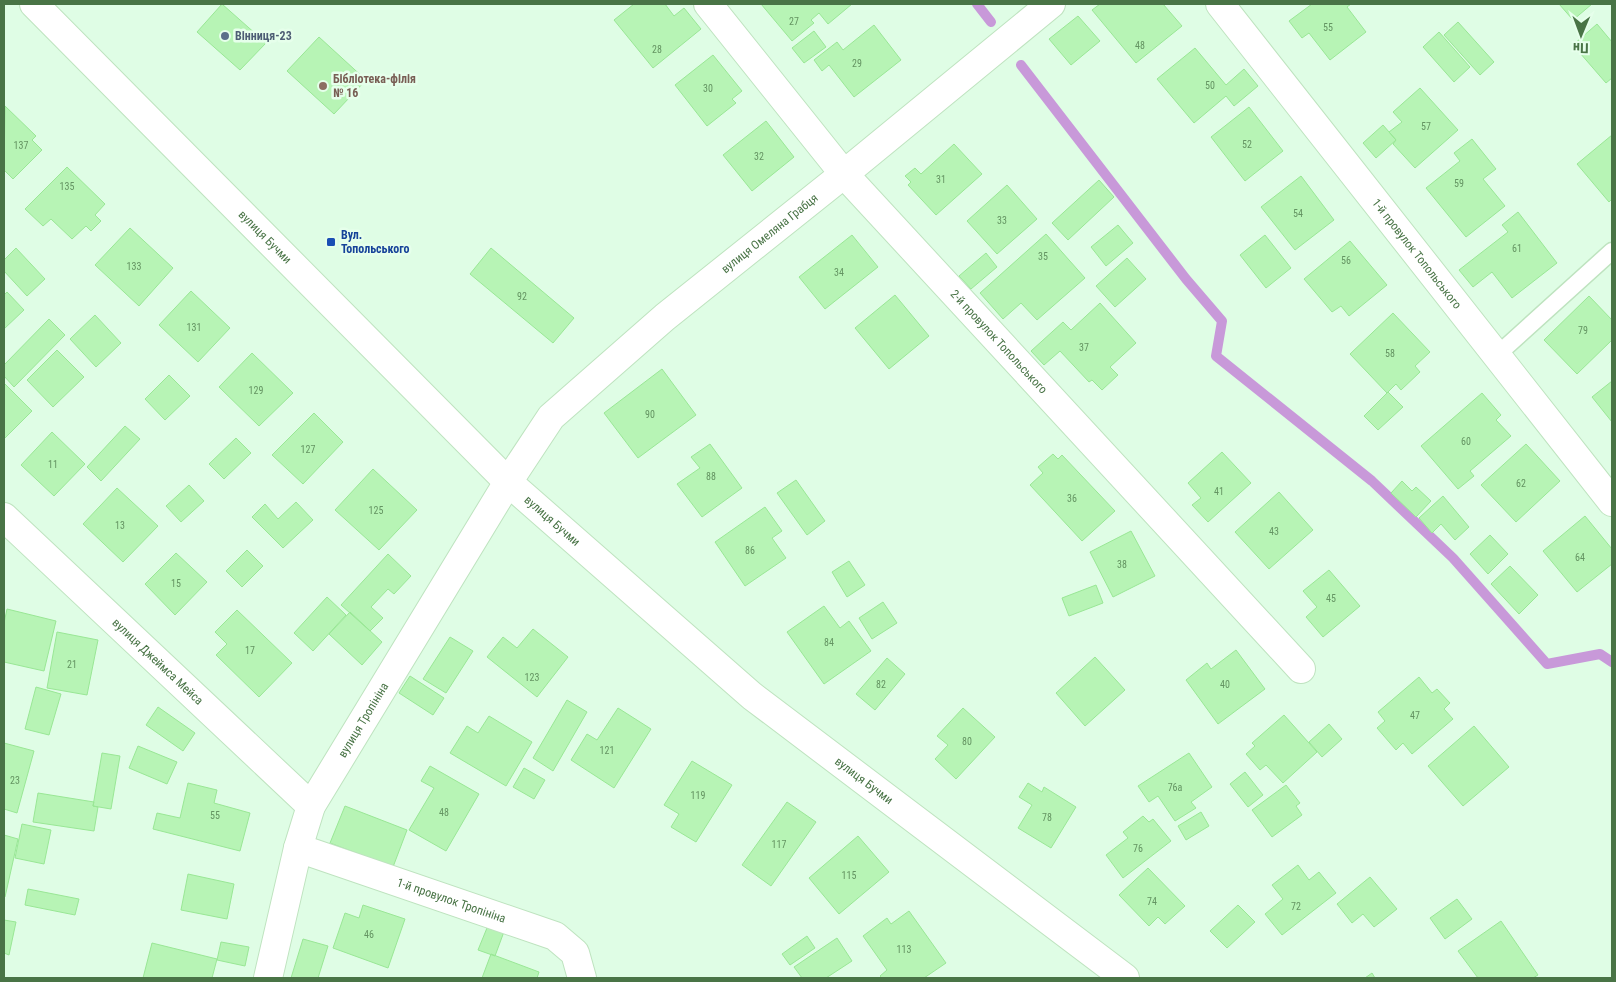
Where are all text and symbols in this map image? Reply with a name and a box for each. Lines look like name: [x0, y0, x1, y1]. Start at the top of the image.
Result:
north arrow: [1556, 10, 1606, 60]
house number: 27: [789, 16, 799, 27]
house number: 55: [1323, 22, 1333, 33]
place label: Вінниця-23: [235, 29, 292, 43]
marker: Вінниця-23: [219, 30, 231, 42]
house number: 48: [1135, 40, 1145, 51]
text: Пн: [1573, 40, 1589, 56]
house number: 28: [652, 44, 662, 55]
house number: 29: [852, 58, 862, 69]
place label: Бібліотека-філія № 16: [333, 72, 416, 100]
marker: Бібліотека-філія № 16: [317, 80, 329, 92]
house number: 50: [1205, 80, 1215, 91]
house number: 30: [703, 83, 713, 94]
house number: 57: [1421, 121, 1431, 132]
house number: 52: [1242, 139, 1252, 150]
house number: 137: [14, 140, 28, 151]
house number: 32: [754, 151, 764, 162]
house number: 31: [936, 174, 946, 185]
house number: 59: [1454, 178, 1464, 189]
house number: 135: [60, 181, 74, 192]
street label: вулиця Омеляна Грабця: [719, 191, 821, 276]
street label: 1-й провулок Топольського: [1369, 196, 1464, 312]
street label: вулиця Бучми: [236, 207, 294, 266]
house number: 54: [1293, 208, 1303, 219]
house number: 33: [997, 215, 1007, 226]
place label: Вул. Топольського: [341, 228, 410, 256]
marker: Вул. Топольського: [325, 236, 337, 248]
house number: 61: [1512, 243, 1522, 254]
house number: 35: [1038, 251, 1048, 262]
house number: 56: [1341, 255, 1351, 266]
house number: 133: [127, 261, 141, 272]
house number: 34: [834, 267, 844, 278]
street label: 2-й провулок Топольського: [948, 287, 1050, 396]
house number: 92: [517, 291, 527, 302]
house number: 131: [187, 322, 201, 333]
house number: 79: [1578, 325, 1588, 336]
house number: 37: [1079, 342, 1089, 353]
house number: 58: [1385, 348, 1395, 359]
house number: 129: [249, 385, 263, 396]
house number: 90: [645, 409, 655, 420]
house number: 60: [1461, 436, 1471, 447]
house number: 127: [301, 444, 315, 455]
house number: 11: [48, 459, 58, 470]
house number: 88: [706, 471, 716, 482]
house number: 62: [1516, 478, 1526, 489]
house number: 41: [1214, 486, 1224, 497]
street label: вулиця Бучми: [522, 493, 583, 549]
house number: 36: [1067, 493, 1077, 504]
house number: 125: [369, 505, 383, 516]
house number: 13: [115, 520, 125, 531]
house number: 43: [1269, 526, 1279, 537]
house number: 86: [745, 545, 755, 556]
house number: 64: [1575, 552, 1585, 563]
house number: 38: [1117, 559, 1127, 570]
house number: 15: [171, 578, 181, 589]
house number: 45: [1326, 593, 1336, 604]
street label: вулиця Джеймса Мейса: [109, 616, 206, 708]
house number: 84: [824, 637, 834, 648]
house number: 17: [245, 645, 255, 656]
house number: 21: [67, 659, 77, 670]
house number: 123: [525, 672, 539, 683]
house number: 82: [876, 679, 886, 690]
house number: 40: [1220, 679, 1230, 690]
street label: вулиця Тропініна: [335, 680, 391, 760]
house number: 47: [1410, 710, 1420, 721]
house number: 80: [962, 736, 972, 747]
house number: 121: [600, 745, 614, 756]
street label: вулиця Бучми: [832, 754, 896, 807]
house number: 23: [10, 775, 20, 786]
house number: 76а: [1168, 782, 1183, 793]
house number: 119: [691, 790, 705, 801]
house number: 48: [439, 807, 449, 818]
house number: 55: [210, 810, 220, 821]
house number: 78: [1042, 812, 1052, 823]
house number: 117: [772, 839, 786, 850]
house number: 76: [1133, 843, 1143, 854]
house number: 115: [842, 870, 856, 881]
street label: 1-й провулок Тропініна: [395, 875, 508, 926]
house number: 74: [1147, 896, 1157, 907]
house number: 72: [1291, 901, 1301, 912]
house number: 46: [364, 929, 374, 940]
house number: 113: [897, 944, 911, 955]

